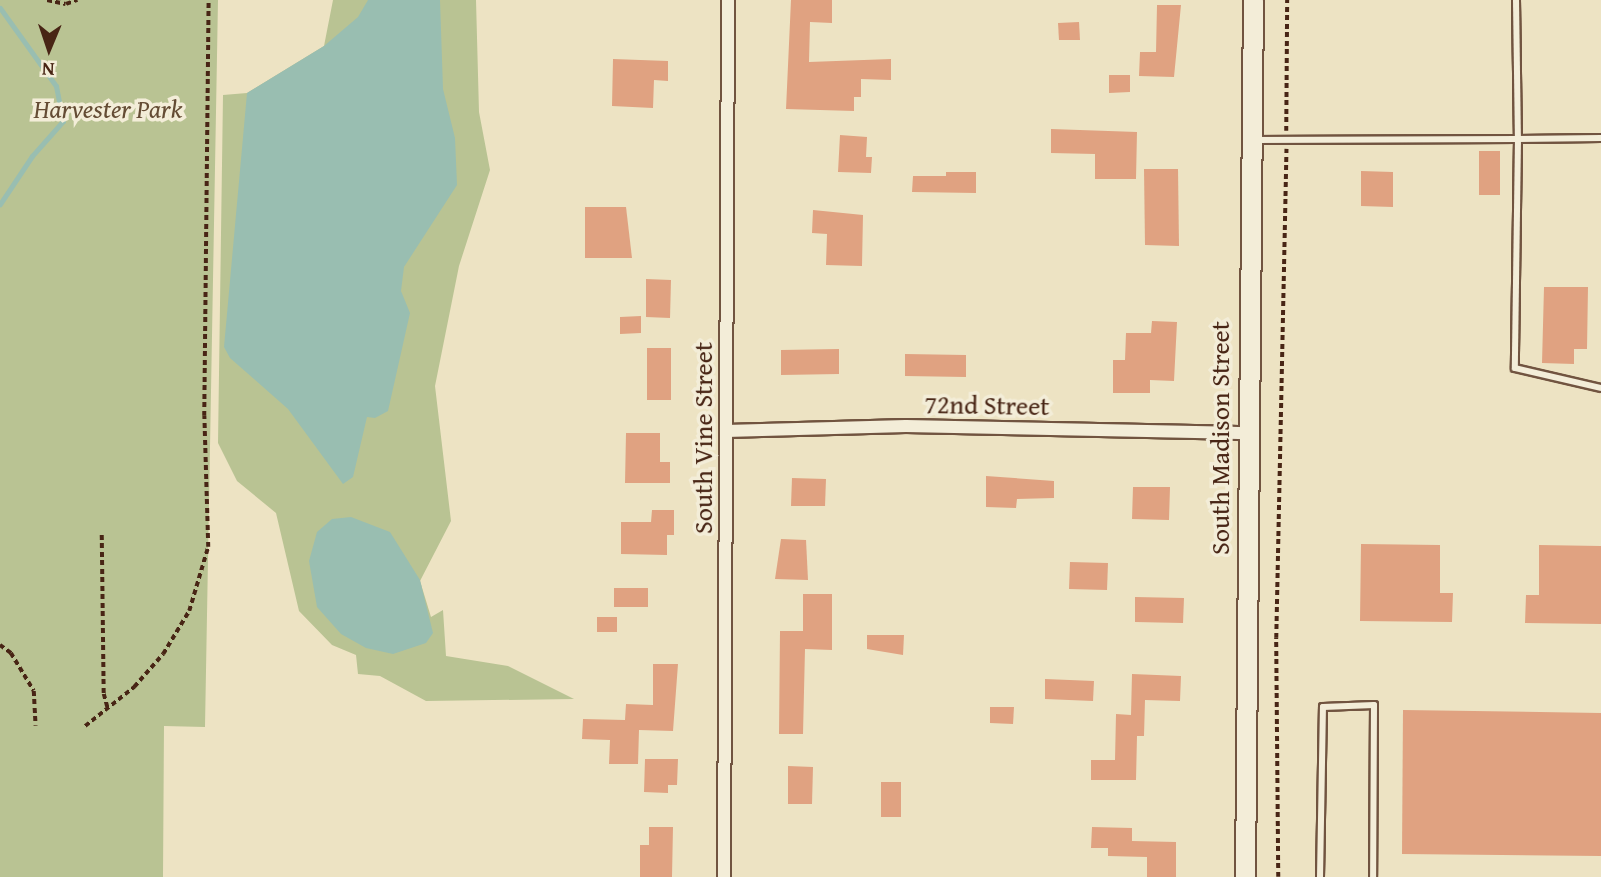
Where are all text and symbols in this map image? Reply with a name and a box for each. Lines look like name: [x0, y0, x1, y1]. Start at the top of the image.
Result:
north arrow: [14, 14, 84, 84]
text: N: [41, 56, 55, 84]
park label: Harvester Park: [34, 93, 182, 125]
street label: South Madison Street: [1204, 321, 1236, 555]
street label: South Vine Street: [687, 342, 719, 534]
street label: 72nd Street: [924, 388, 1050, 422]

